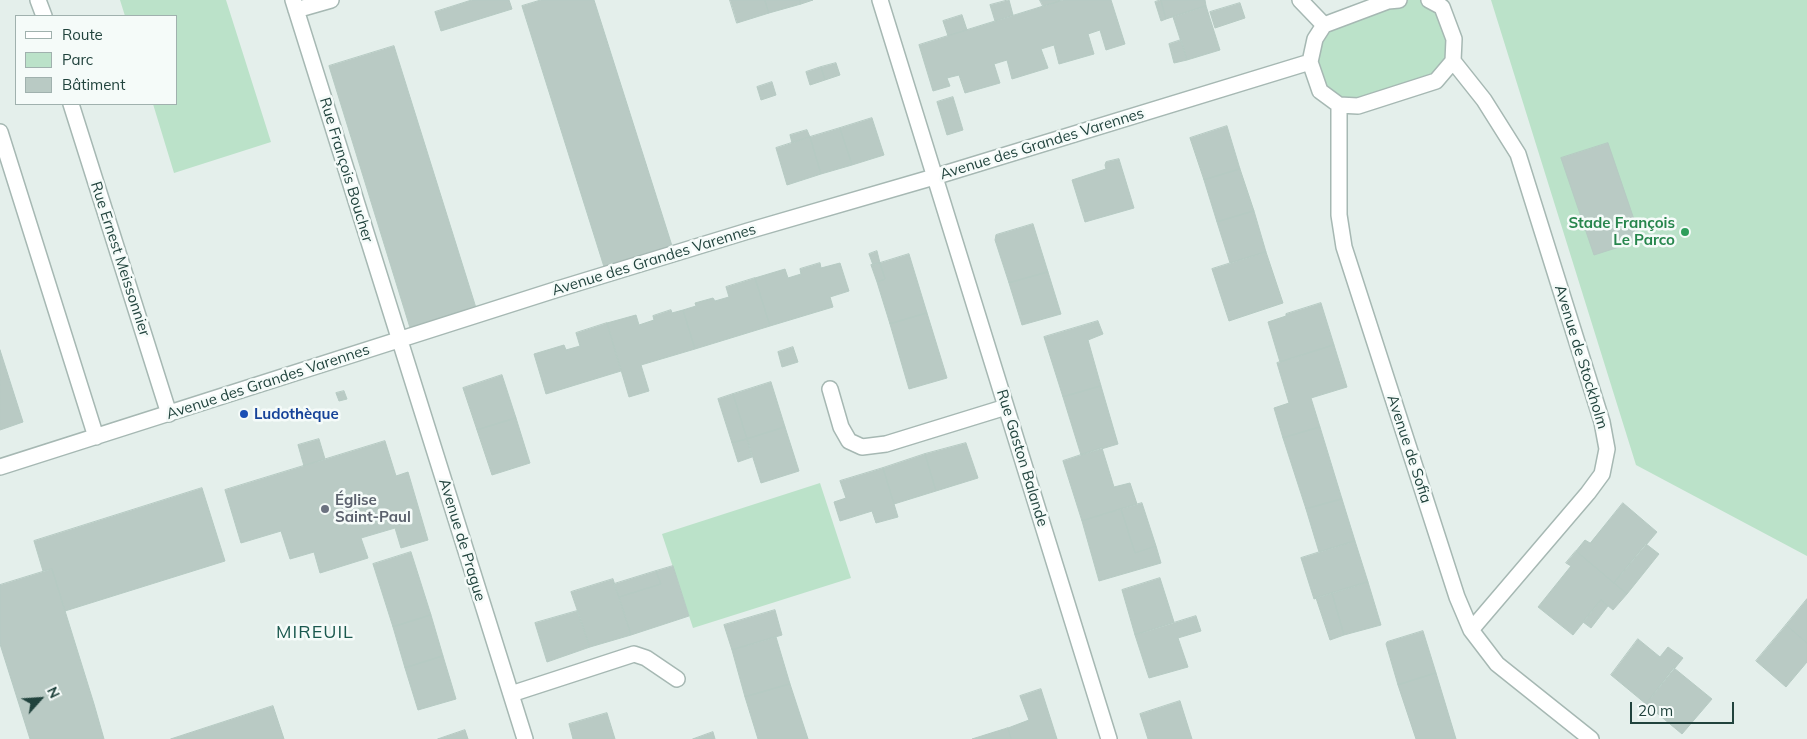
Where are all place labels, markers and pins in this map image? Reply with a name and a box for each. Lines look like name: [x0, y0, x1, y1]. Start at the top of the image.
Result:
place label: Stade François Le Parco: [1568, 214, 1675, 249]
marker: Stade François Le Parco: [1679, 226, 1691, 238]
place label: Ludothèque: [254, 405, 339, 423]
marker: Ludothèque: [238, 408, 250, 420]
place label: Église Saint-Paul: [335, 491, 411, 526]
marker: Église Saint-Paul: [319, 503, 331, 515]

